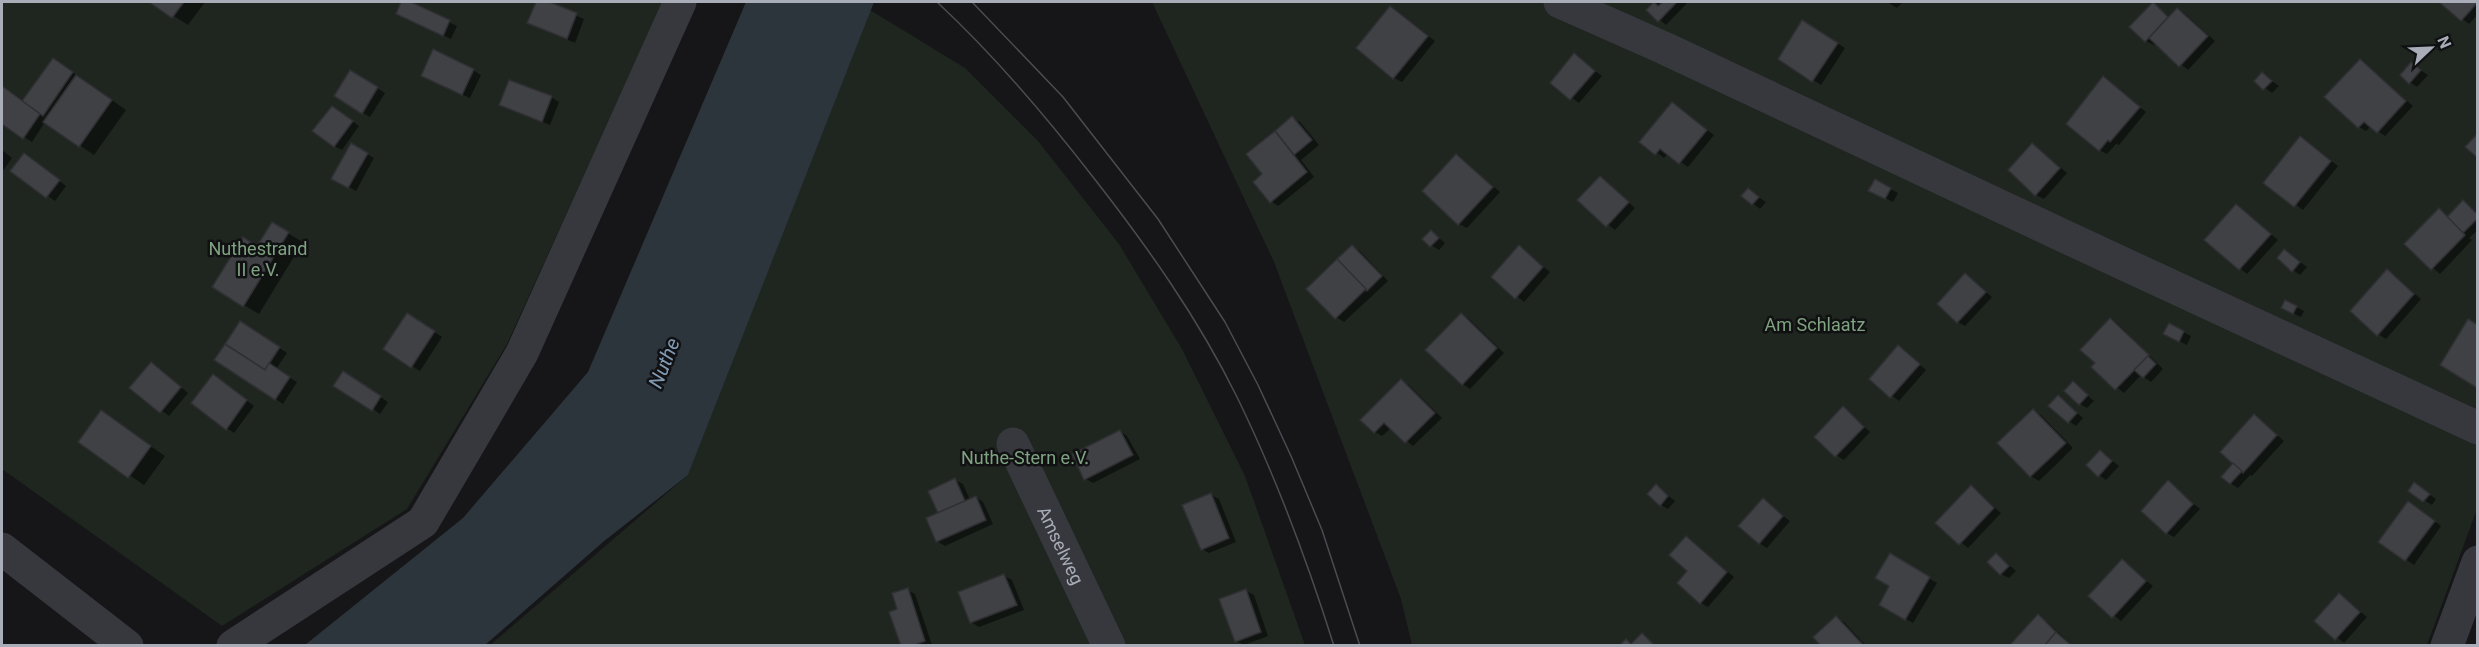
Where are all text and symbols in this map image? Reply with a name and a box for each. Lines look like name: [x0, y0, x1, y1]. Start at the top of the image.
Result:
north arrow: [2401, 18, 2461, 78]
text: N: [2433, 33, 2455, 51]
park label: Nuthestrand II e.V.: [209, 238, 307, 280]
park label: Am Schlaatz: [1765, 314, 1865, 335]
water label: Nuthe: [643, 334, 685, 392]
park label: Nuthe-Stern e.V.: [961, 447, 1089, 468]
street label: Amselweg: [1034, 503, 1089, 588]

